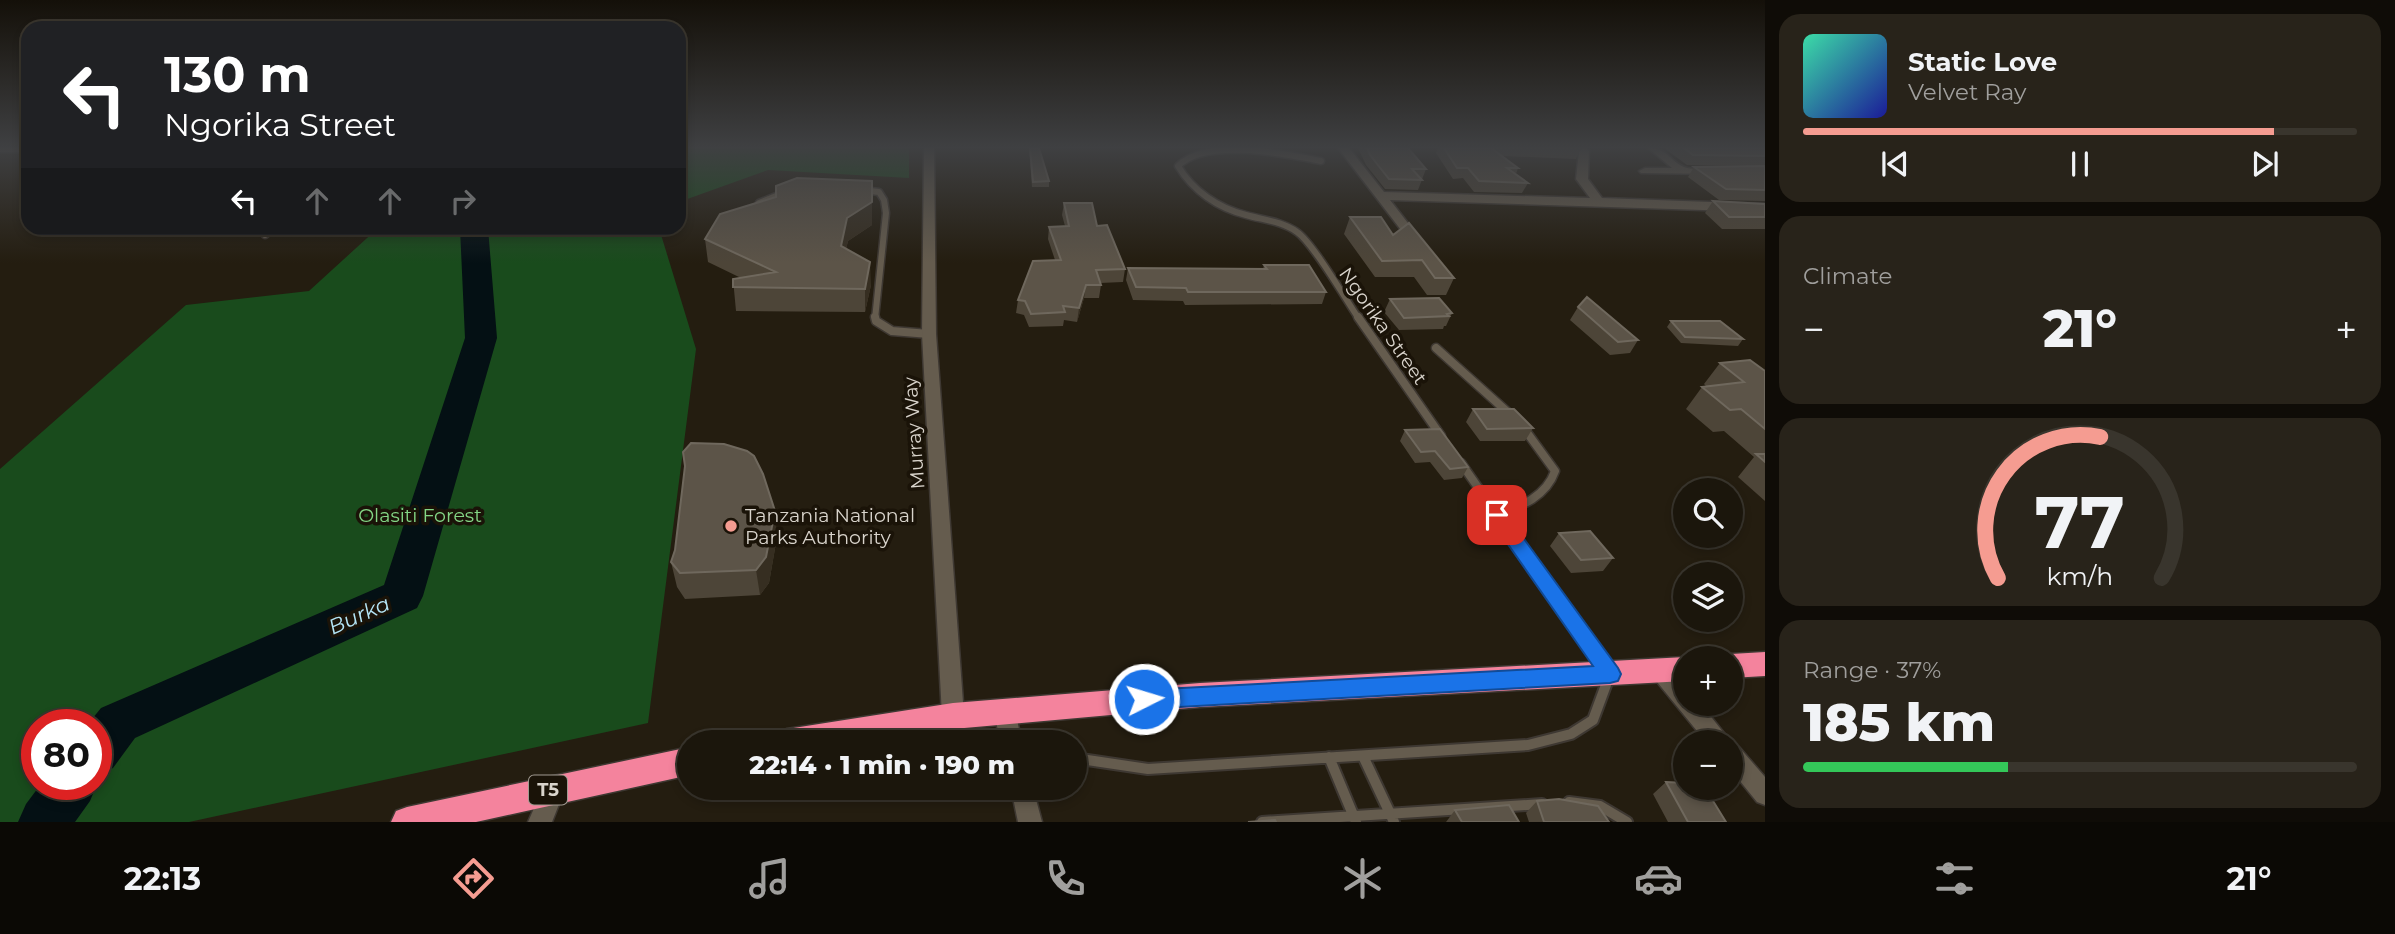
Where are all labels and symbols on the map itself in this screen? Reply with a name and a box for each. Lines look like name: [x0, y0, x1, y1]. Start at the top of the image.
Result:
street label: Ngorika Street: [1334, 263, 1432, 389]
street label: Murray Way: [899, 375, 929, 490]
pin: [1467, 485, 1527, 545]
park label: Olasiti Forest: [358, 504, 482, 527]
place label: Tanzania National Parks Authority: [745, 504, 915, 549]
marker: Tanzania National Parks Authority: [723, 518, 739, 534]
water label: Burka: [324, 590, 394, 640]
position arrow: [1107, 662, 1181, 736]
speed limit sign: 80: [21, 709, 112, 800]
road number: T5: [529, 776, 567, 804]

